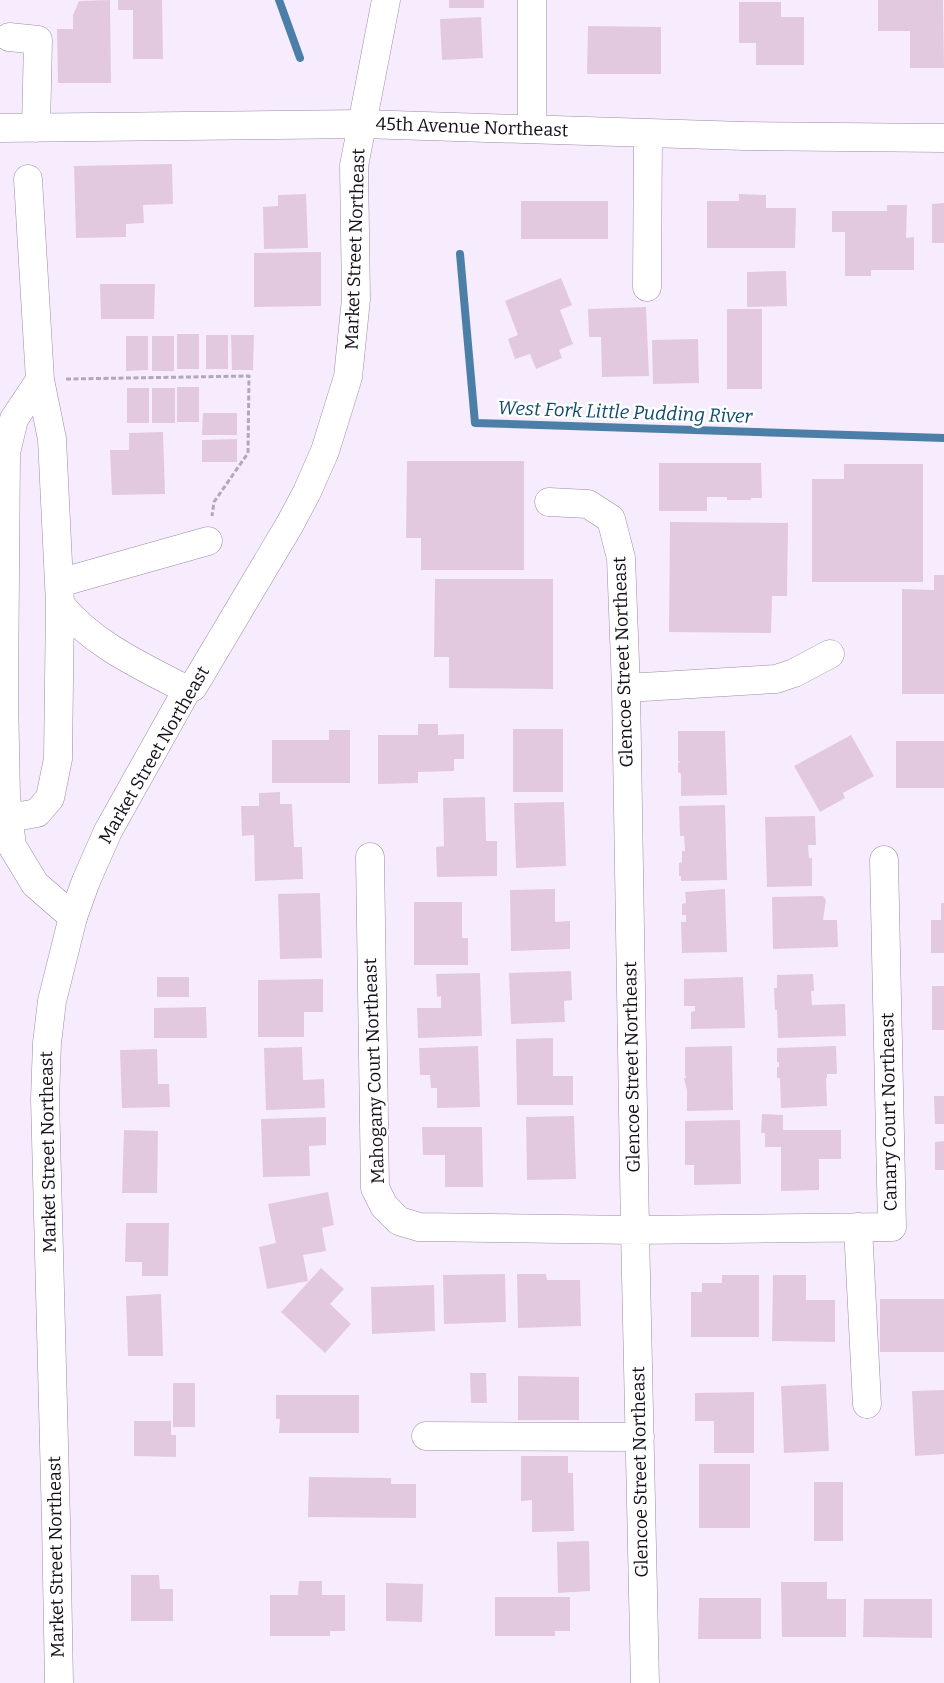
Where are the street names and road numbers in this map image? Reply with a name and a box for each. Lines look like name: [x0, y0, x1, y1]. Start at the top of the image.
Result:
street label: 45th Avenue Northeast: [375, 113, 569, 141]
street label: Market Street Northeast: [340, 147, 370, 350]
street label: Glencoe Street Northeast: [608, 556, 638, 768]
street label: Market Street Northeast: [94, 662, 214, 848]
street label: Mahogany Court Northeast: [359, 957, 389, 1184]
street label: Glencoe Street Northeast: [619, 961, 645, 1173]
street label: Canary Court Northeast: [876, 1012, 902, 1212]
street label: Market Street Northeast: [35, 1050, 61, 1253]
street label: Glencoe Street Northeast: [627, 1366, 653, 1578]
street label: Market Street Northeast: [43, 1455, 69, 1658]

